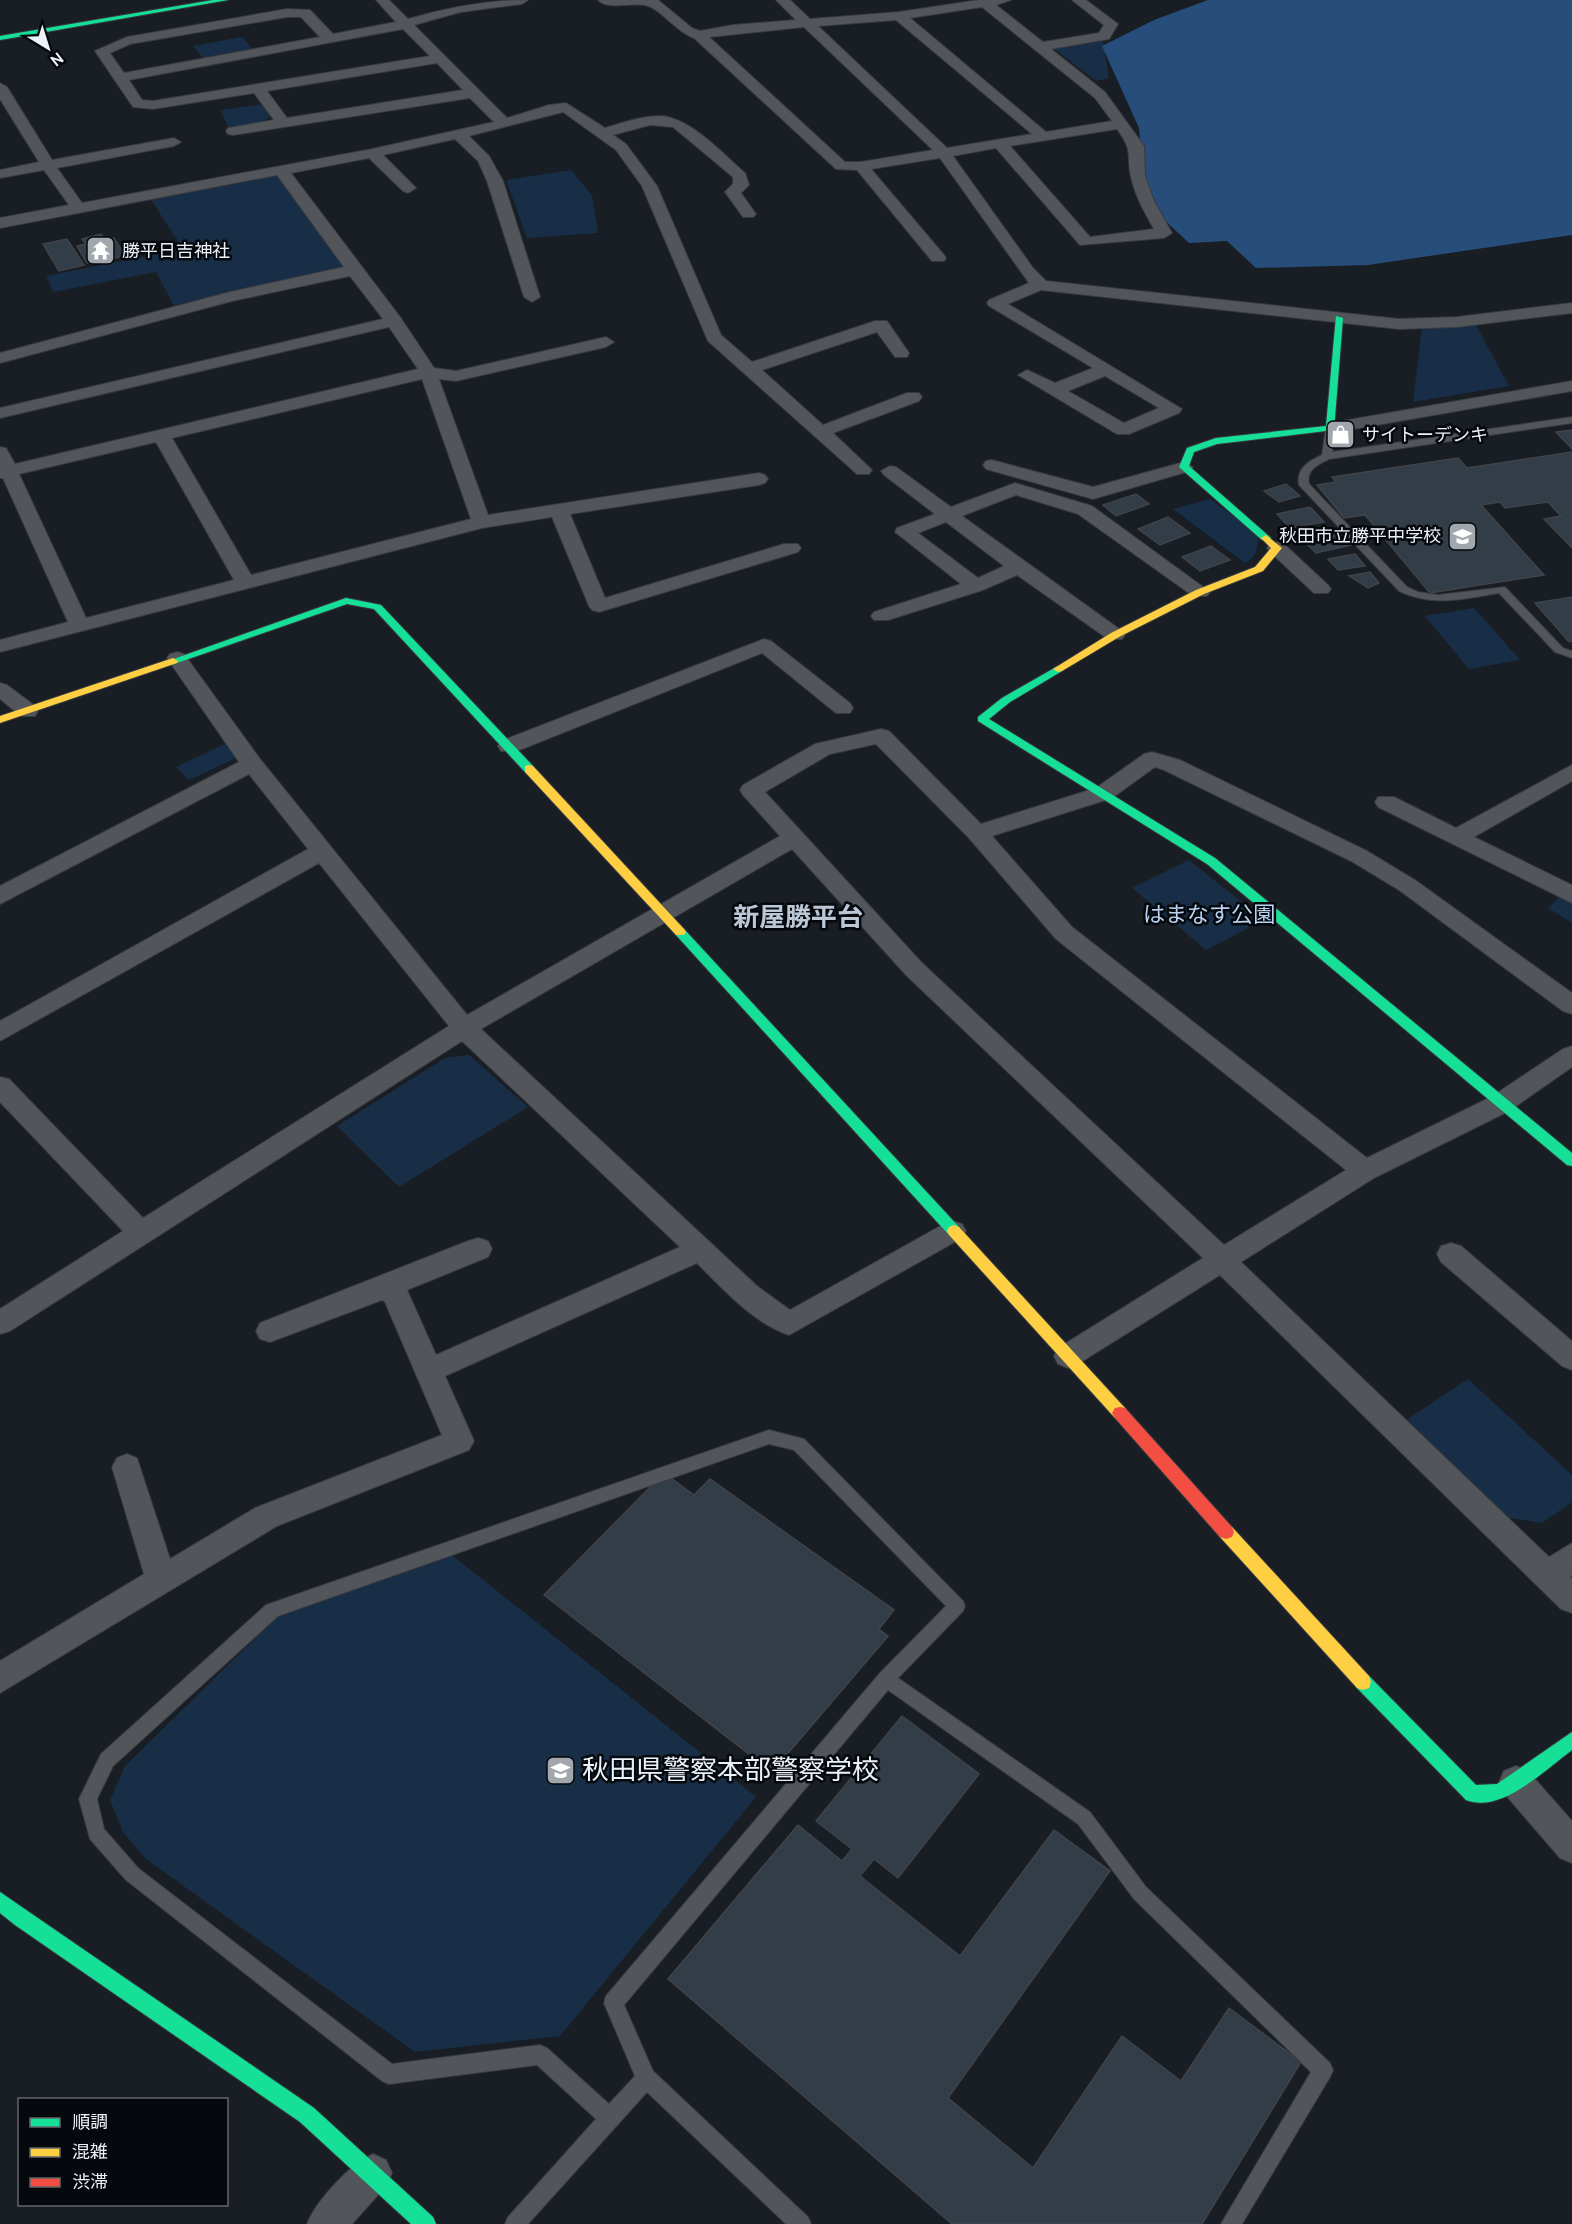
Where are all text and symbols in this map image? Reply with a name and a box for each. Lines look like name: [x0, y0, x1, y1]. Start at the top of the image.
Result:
north arrow: [18, 18, 78, 78]
text: N: [47, 48, 67, 70]
temple icon: 勝平日吉神社: [85, 235, 117, 267]
place label: 勝平日吉神社: [122, 240, 230, 262]
shop icon: サイトーデンキ: [1325, 419, 1357, 451]
place label: サイトーデンキ: [1362, 424, 1488, 446]
school or university icon: 秋田市立勝平中学校: [1446, 520, 1478, 552]
place label: 秋田市立勝平中学校: [1279, 525, 1441, 547]
district label: 新屋勝平台: [733, 901, 863, 933]
park label: はまなす公園: [1143, 901, 1275, 928]
place label: 秋田県警察本部警察学校: [582, 1753, 879, 1786]
school or university icon: 秋田県警察本部警察学校: [545, 1754, 577, 1786]
legend: [18, 2098, 228, 2206]
text: 順調: [72, 2111, 108, 2133]
text: 混雑: [72, 2141, 108, 2163]
text: 渋滞: [72, 2171, 108, 2193]

